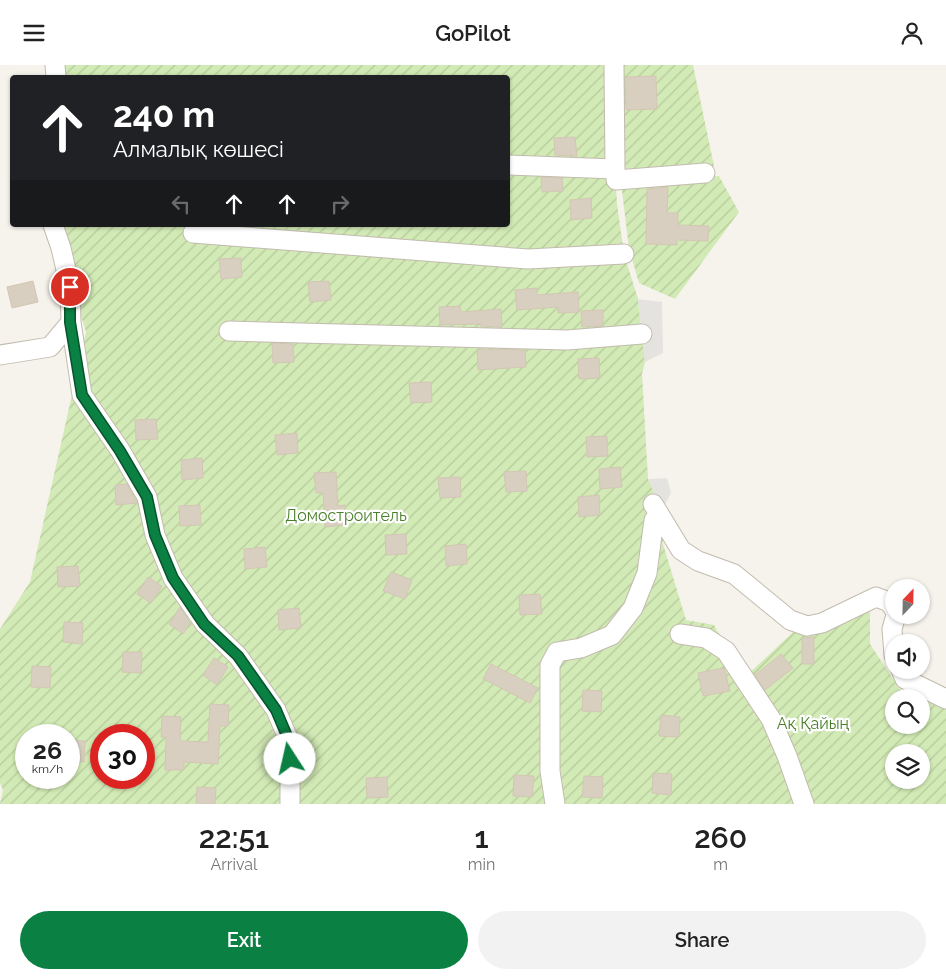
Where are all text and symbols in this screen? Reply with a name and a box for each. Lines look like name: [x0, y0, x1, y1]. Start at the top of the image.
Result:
icon: menu: [20, 19, 48, 47]
icon: person: [898, 19, 926, 47]
text: GoPilot: [435, 20, 511, 46]
text: 240 m: [113, 94, 215, 135]
icon: ahead: [30, 95, 95, 160]
text: Алмалық көшесі: [113, 136, 284, 162]
icon: left: [167, 190, 195, 218]
icon: ahead: [220, 190, 248, 218]
icon: ahead: [273, 190, 301, 218]
icon: right: [326, 190, 354, 218]
pin: [49, 266, 91, 308]
icon: arrive: [56, 273, 84, 301]
park label: Домостроитель: [285, 506, 407, 525]
north arrow: [885, 579, 930, 624]
map controls: [885, 579, 930, 789]
button: sound: [885, 634, 930, 679]
button: search: [885, 689, 930, 734]
park label: Ақ Қайың: [777, 714, 850, 733]
speed limit sign: 30: [90, 724, 155, 789]
position arrow: [263, 732, 315, 784]
text: 26: [33, 735, 62, 765]
button: layers: [885, 744, 930, 789]
text: km/h: [32, 762, 63, 776]
text: 22:51: [199, 820, 269, 855]
text: 1: [475, 820, 489, 855]
text: 260: [694, 820, 747, 855]
text: Arrival: [210, 855, 257, 874]
text: min: [468, 855, 495, 874]
text: m: [713, 855, 728, 874]
button: Exit: [20, 911, 468, 969]
button: Share: [478, 911, 926, 969]

